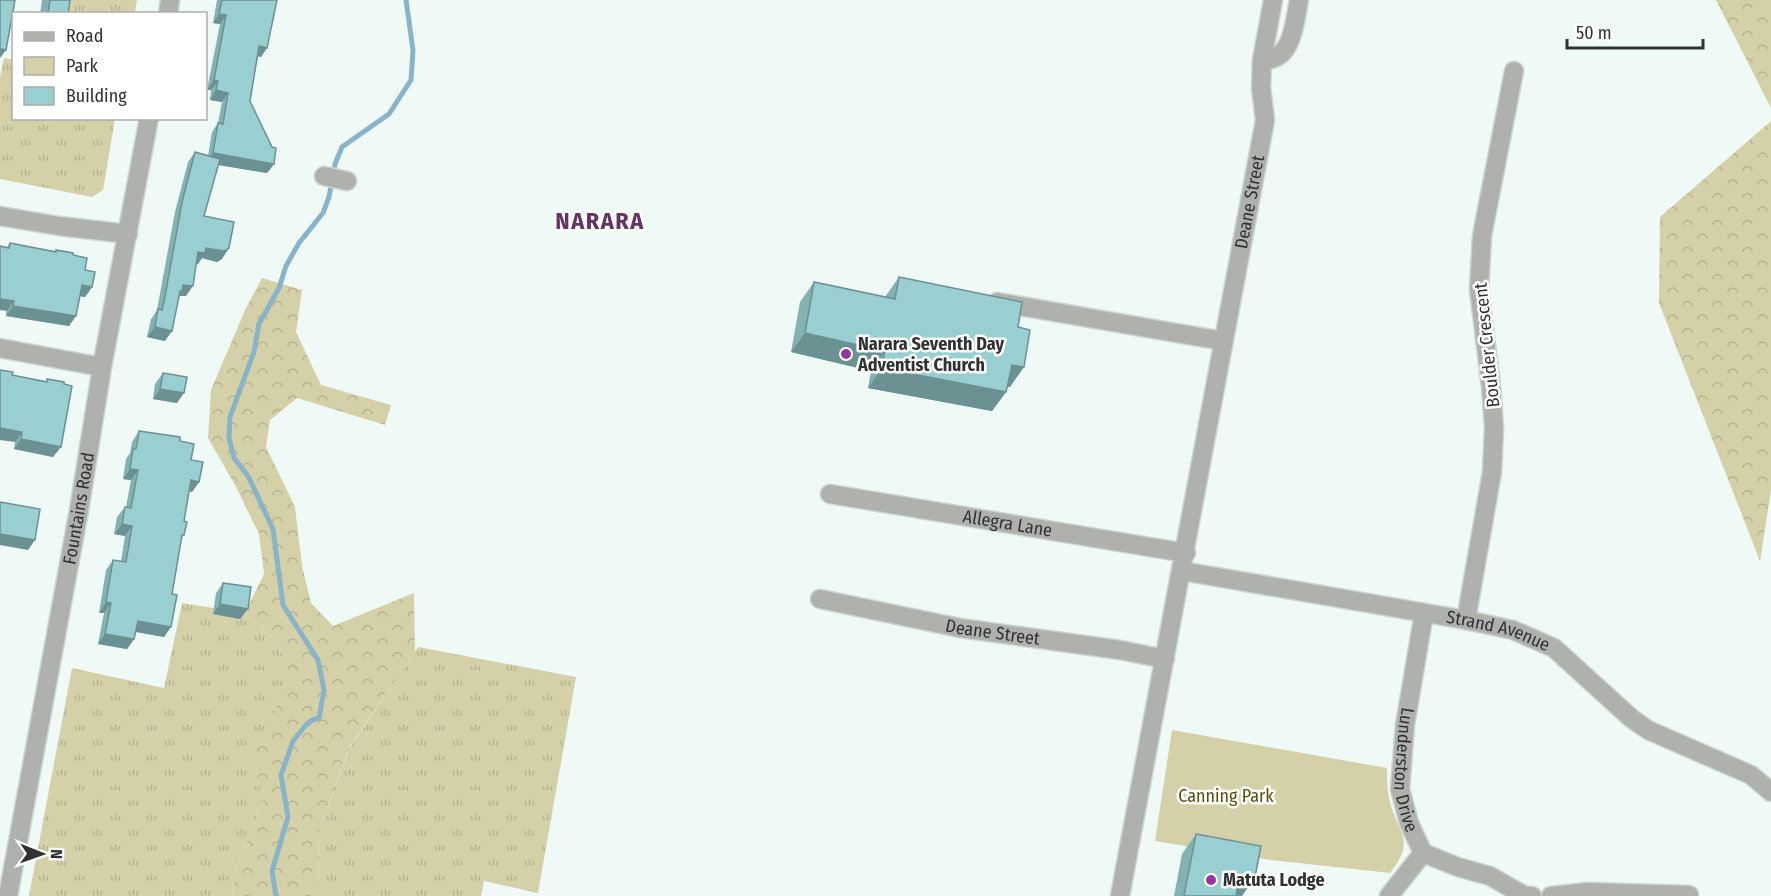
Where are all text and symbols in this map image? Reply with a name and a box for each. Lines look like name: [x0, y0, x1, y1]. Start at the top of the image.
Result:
legend: [12, 12, 207, 120]
scale bar: [1567, 12, 1704, 50]
text: 50 m: [1576, 22, 1612, 44]
text: Road: [66, 25, 103, 47]
text: Park: [66, 55, 99, 77]
text: Building: [66, 85, 127, 107]
street label: Deane Street: [1230, 153, 1269, 251]
district label: NARARA: [555, 207, 645, 235]
street label: Boulder Crescent: [1470, 281, 1504, 408]
place label: Narara Seventh Day Adventist Church: [857, 333, 1004, 376]
marker: Narara Seventh Day Adventist Church: [839, 347, 853, 361]
street label: Fountains Road: [58, 451, 99, 566]
street label: Allegra Lane: [961, 505, 1054, 542]
street label: Strand Avenue: [1445, 606, 1553, 656]
street label: Deane Street: [944, 614, 1041, 650]
street label: Lunderston Drive: [1389, 706, 1423, 836]
park label: Canning Park: [1178, 785, 1274, 807]
north arrow: [12, 824, 72, 884]
text: N: [47, 849, 66, 859]
place label: Matuta Lodge: [1223, 869, 1325, 891]
marker: Matuta Lodge: [1204, 873, 1218, 887]

